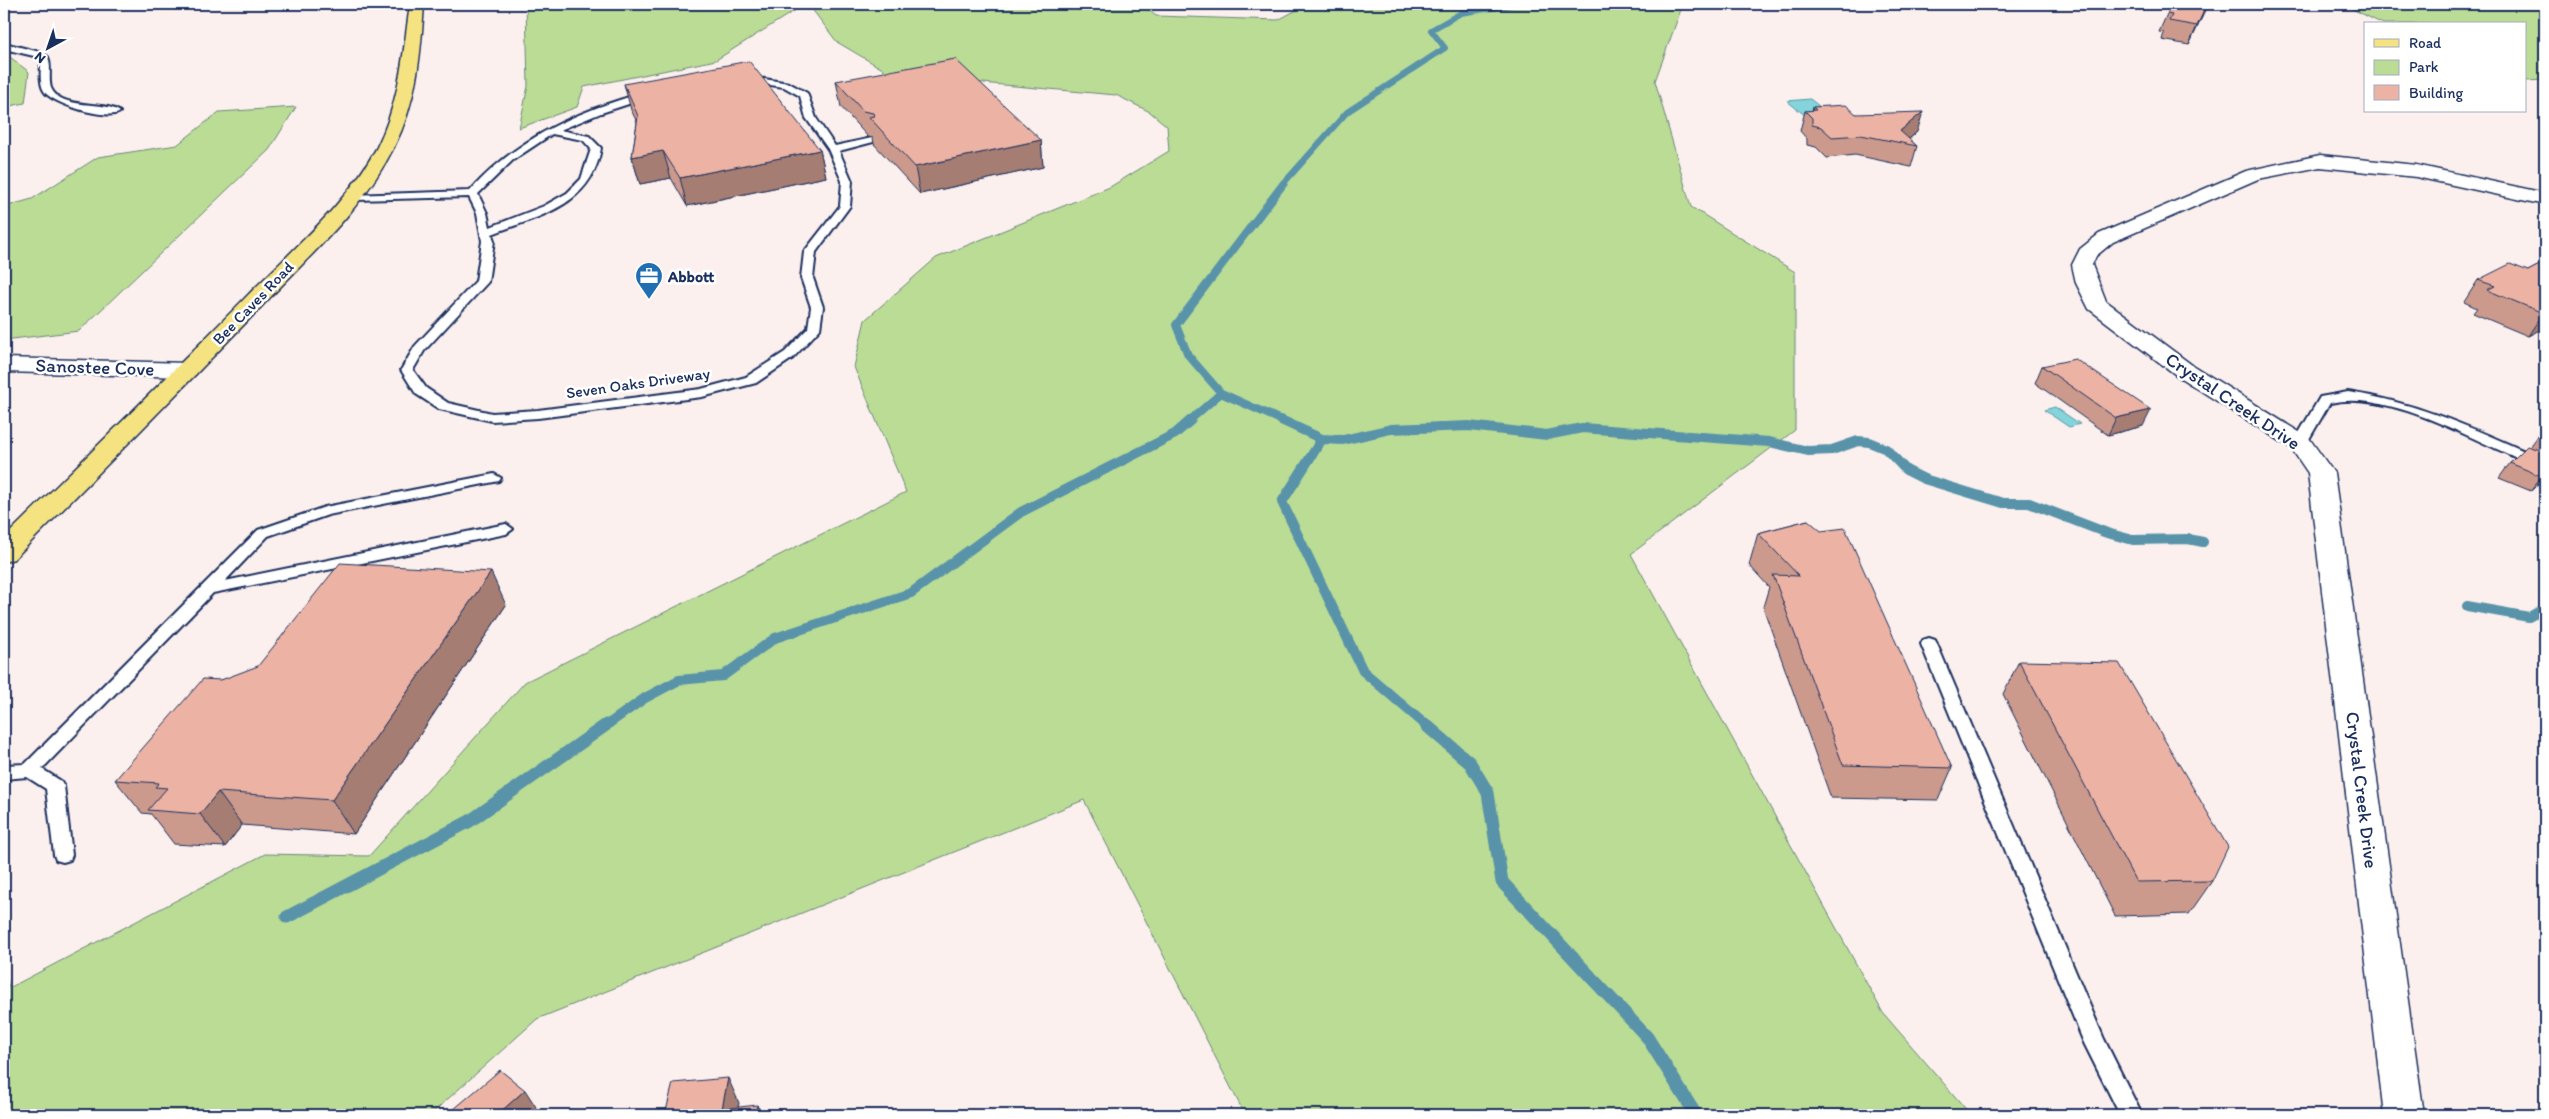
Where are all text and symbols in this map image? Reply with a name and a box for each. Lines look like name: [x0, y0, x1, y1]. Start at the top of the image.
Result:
north arrow: [22, 22, 72, 72]
legend: [2364, 22, 2526, 112]
text: Road: [2409, 34, 2442, 52]
text: N: [31, 48, 49, 67]
text: Park: [2409, 58, 2439, 76]
text: Building: [2409, 84, 2463, 102]
street label: Bee Caves Road: [208, 257, 298, 349]
office icon: Abbott: [634, 261, 664, 300]
place label: Abbott: [667, 267, 715, 286]
street label: Crystal Creek Drive: [2161, 347, 2305, 455]
street label: Sanostee Cove: [35, 353, 155, 381]
street label: Seven Oaks Driveway: [565, 363, 712, 403]
street label: Crystal Creek Drive: [2341, 710, 2383, 870]

